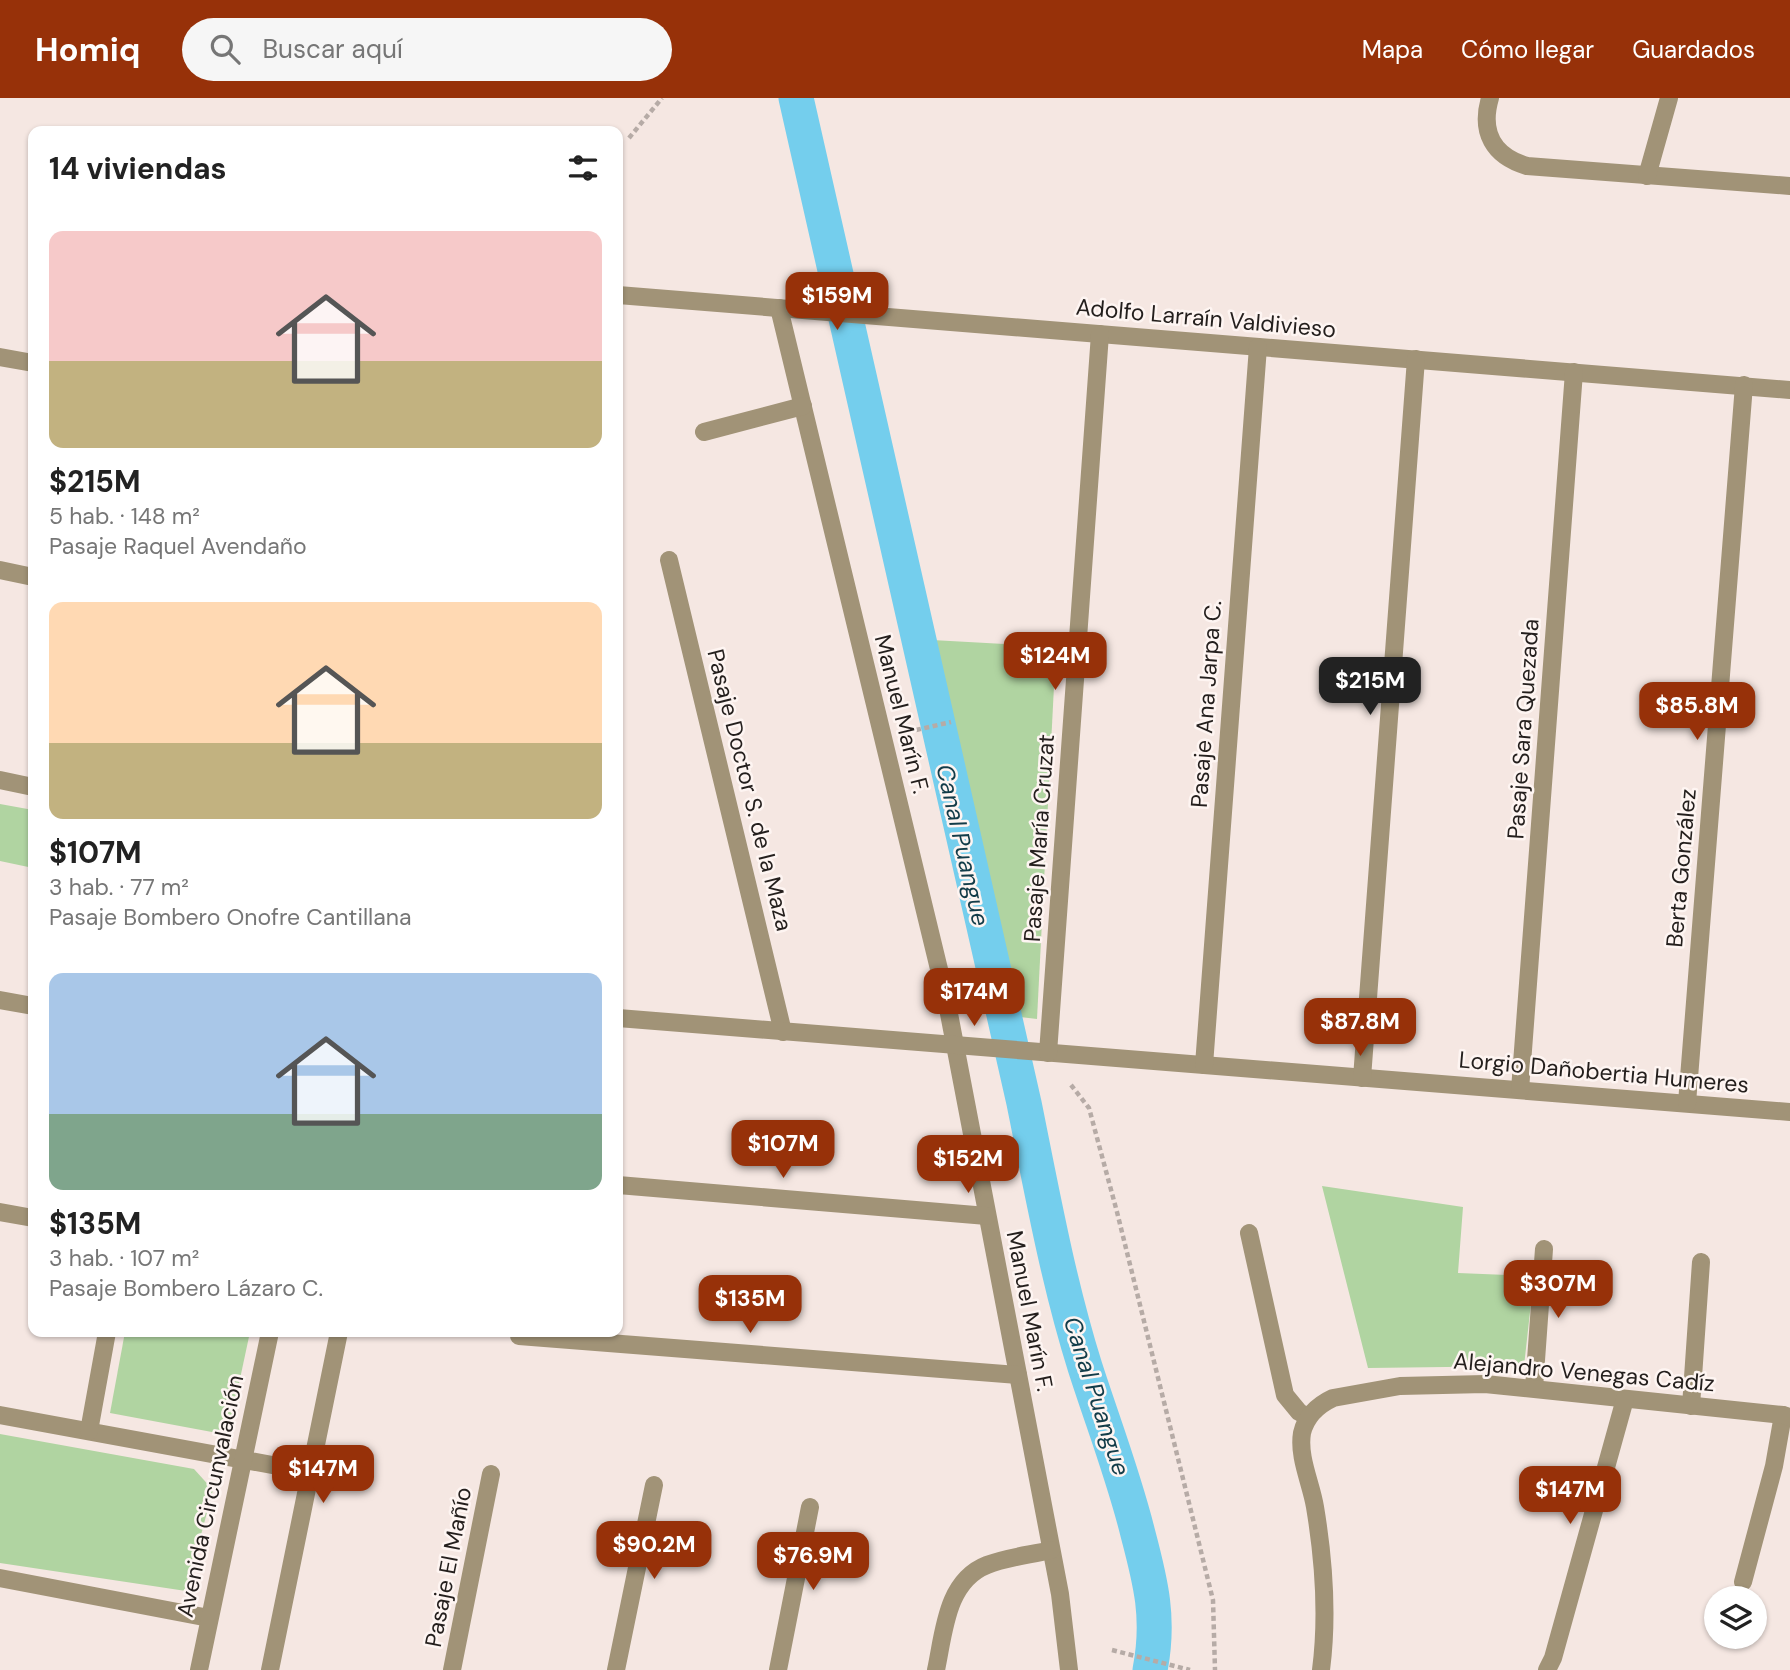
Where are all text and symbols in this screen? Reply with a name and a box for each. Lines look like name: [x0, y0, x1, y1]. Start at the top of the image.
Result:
search box: [182, 18, 672, 81]
text: Homiq: [35, 28, 140, 71]
icon: search: [206, 30, 244, 68]
text: Buscar aquí: [262, 32, 403, 66]
text: Mapa: [1362, 34, 1423, 65]
text: Cómo llegar: [1461, 34, 1594, 65]
text: Guardados: [1632, 34, 1755, 65]
text: 14 viviendas: [49, 149, 227, 188]
icon: filters: [564, 149, 602, 187]
pin: $159M: [788, 272, 886, 332]
icon: home: [263, 276, 389, 402]
text: $159M: [801, 280, 873, 310]
street label: Adolfo Larraín Valdivieso: [1075, 292, 1337, 344]
text: $215M: [49, 462, 141, 501]
text: 5 hab. · 148 m²: [49, 501, 200, 531]
text: Pasaje Raquel Avendaño: [49, 531, 307, 561]
street label: Pasaje Ana Jarpa C.: [1184, 599, 1228, 809]
street label: Pasaje Sara Quezada: [1500, 618, 1546, 840]
street label: Manuel Marín F.: [868, 631, 936, 797]
pin: $124M: [1006, 632, 1104, 692]
text: $124M: [1020, 640, 1090, 670]
street label: Pasaje Doctor S. de la Maza: [700, 646, 800, 934]
icon: home: [263, 647, 389, 773]
pin: $215M: [1321, 658, 1419, 717]
text: $215M: [1335, 665, 1405, 695]
pin: $85.8M: [1640, 682, 1754, 742]
text: $85.8M: [1655, 690, 1739, 720]
street label: Pasaje María Cruzat: [1017, 733, 1061, 943]
water label: Canal Puangue: [929, 761, 997, 929]
street label: Berta González: [1659, 787, 1703, 949]
text: $107M: [49, 833, 142, 872]
text: 3 hab. · 77 m²: [49, 872, 189, 902]
text: Pasaje Bombero Onofre Cantillana: [49, 902, 411, 932]
pin: $174M: [925, 968, 1023, 1028]
text: $174M: [940, 976, 1008, 1006]
pin: $87.8M: [1303, 998, 1417, 1058]
text: $87.8M: [1320, 1006, 1400, 1036]
icon: home: [263, 1018, 389, 1144]
street label: Lorgio Dañobertia Humeres: [1458, 1044, 1750, 1100]
pin: $107M: [734, 1121, 832, 1180]
text: $107M: [747, 1128, 819, 1158]
pin: $152M: [919, 1136, 1017, 1195]
text: $152M: [933, 1143, 1003, 1173]
text: $135M: [49, 1204, 141, 1243]
street label: Manuel Marín F.: [1000, 1228, 1060, 1394]
text: 3 hab. · 107 m²: [49, 1243, 199, 1273]
pin: $307M: [1509, 1260, 1607, 1320]
text: $307M: [1520, 1268, 1596, 1298]
text: Pasaje Bombero Lázaro C.: [49, 1273, 323, 1303]
pin: $135M: [701, 1276, 799, 1335]
text: $135M: [715, 1283, 785, 1313]
water label: Canal Puangue: [1057, 1313, 1137, 1479]
street label: Alejandro Venegas Cadíz: [1452, 1346, 1716, 1398]
street label: Avenida Circunvalación: [170, 1372, 250, 1620]
pin: $147M: [274, 1446, 372, 1505]
text: $147M: [288, 1453, 358, 1483]
pin: $147M: [1521, 1466, 1619, 1526]
text: $147M: [1535, 1474, 1605, 1504]
street label: Pasaje El Mañío: [418, 1485, 478, 1649]
pin: $90.2M: [597, 1522, 711, 1581]
text: $90.2M: [612, 1529, 696, 1559]
pin: $76.9M: [756, 1532, 870, 1592]
text: $76.9M: [773, 1540, 853, 1570]
map controls: [1704, 1586, 1767, 1649]
button: layers: [1704, 1586, 1767, 1649]

